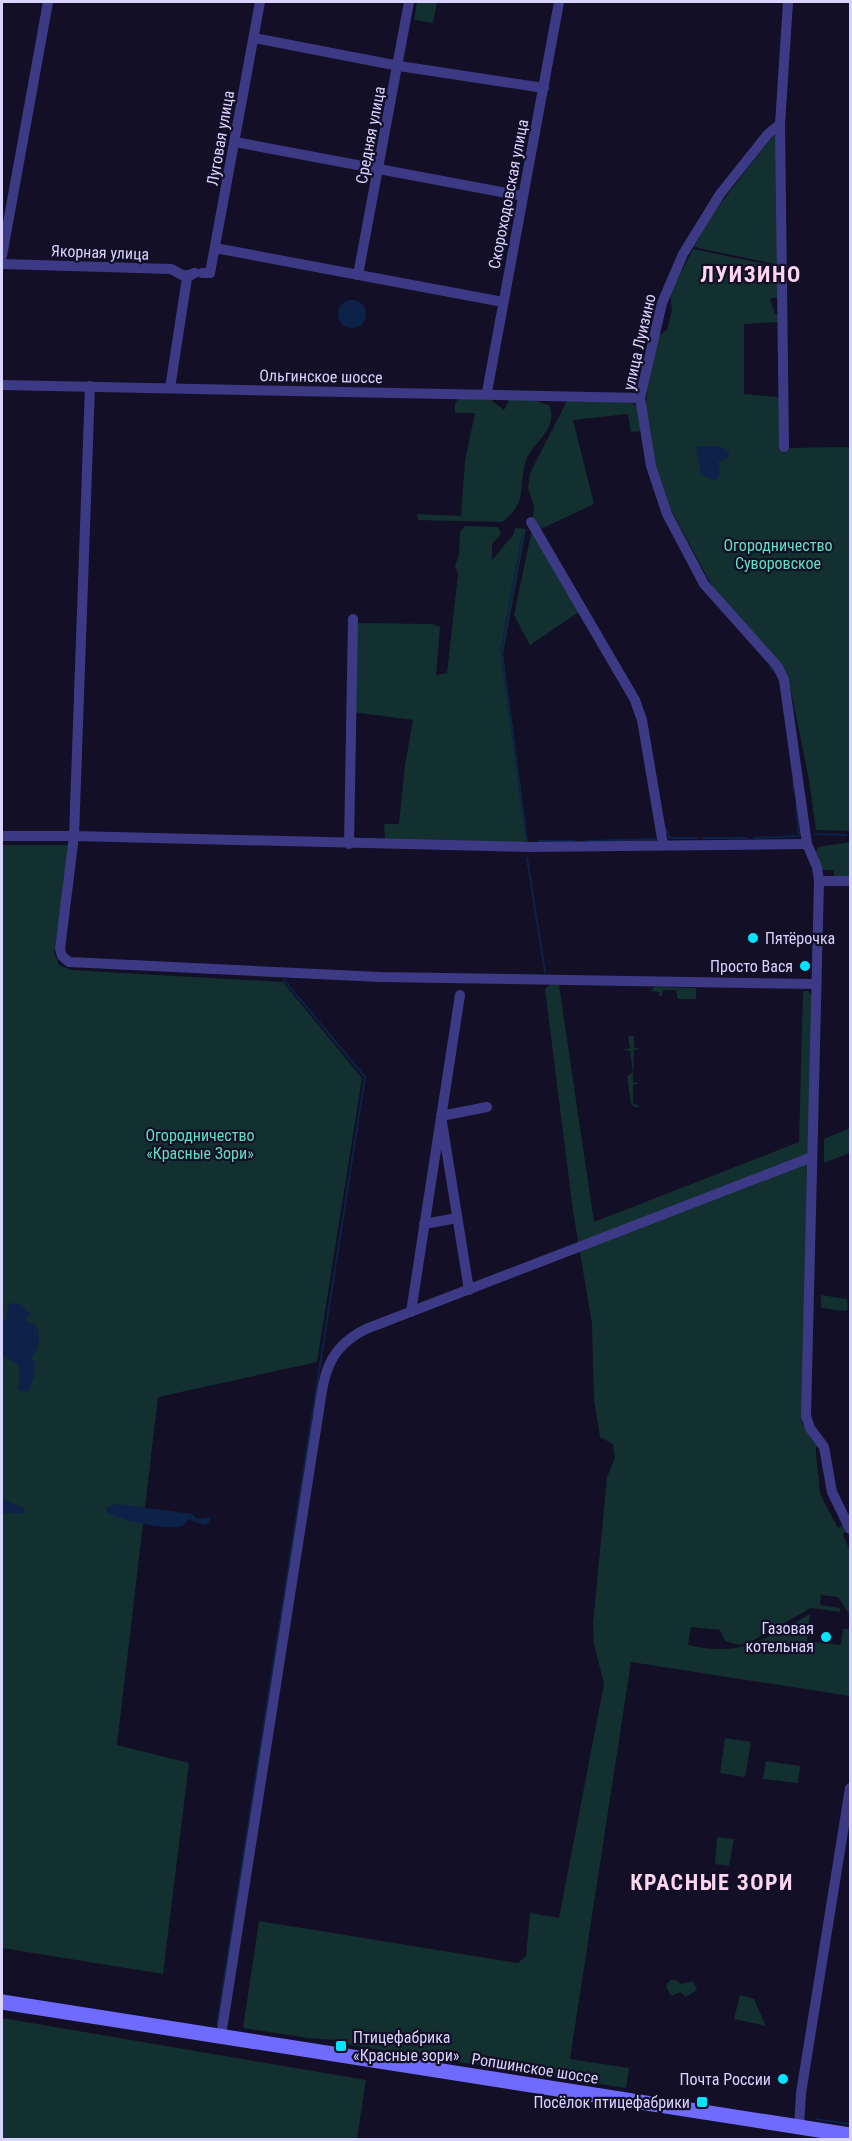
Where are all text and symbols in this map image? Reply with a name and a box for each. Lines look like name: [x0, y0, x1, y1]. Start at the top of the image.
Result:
street label: Средняя улица: [352, 85, 389, 185]
street label: Луговая улица: [203, 89, 238, 187]
street label: Скороходовская улица: [485, 118, 532, 271]
street label: Якорная улица: [51, 241, 149, 264]
district label: ЛУИЗИНО: [700, 262, 802, 287]
street label: улица Луизино: [619, 292, 660, 392]
street label: Ольгинское шоссе: [259, 366, 383, 387]
park label: Огородничество Суворовское: [723, 536, 833, 573]
place label: Пятёрочка: [765, 929, 835, 948]
marker: Пятёрочка: [746, 931, 760, 945]
place label: Просто Вася: [710, 957, 793, 976]
marker: Просто Вася: [798, 959, 812, 973]
park label: Огородничество «Красные Зори»: [145, 1126, 255, 1163]
place label: Газовая котельная: [746, 1619, 814, 1656]
marker: Газовая котельная: [819, 1630, 833, 1644]
district label: КРАСНЫЕ ЗОРИ: [630, 1870, 794, 1895]
place label: Птицефабрика «Красные зори»: [353, 2028, 460, 2065]
marker: Птицефабрика «Красные зори»: [334, 2039, 348, 2053]
street label: Ропшинское шоссе: [470, 2049, 600, 2088]
place label: Почта России: [679, 2070, 771, 2089]
marker: Почта России: [776, 2072, 790, 2086]
place label: Посёлок птицефабрики: [533, 2093, 690, 2112]
marker: Посёлок птицефабрики: [695, 2095, 709, 2109]

